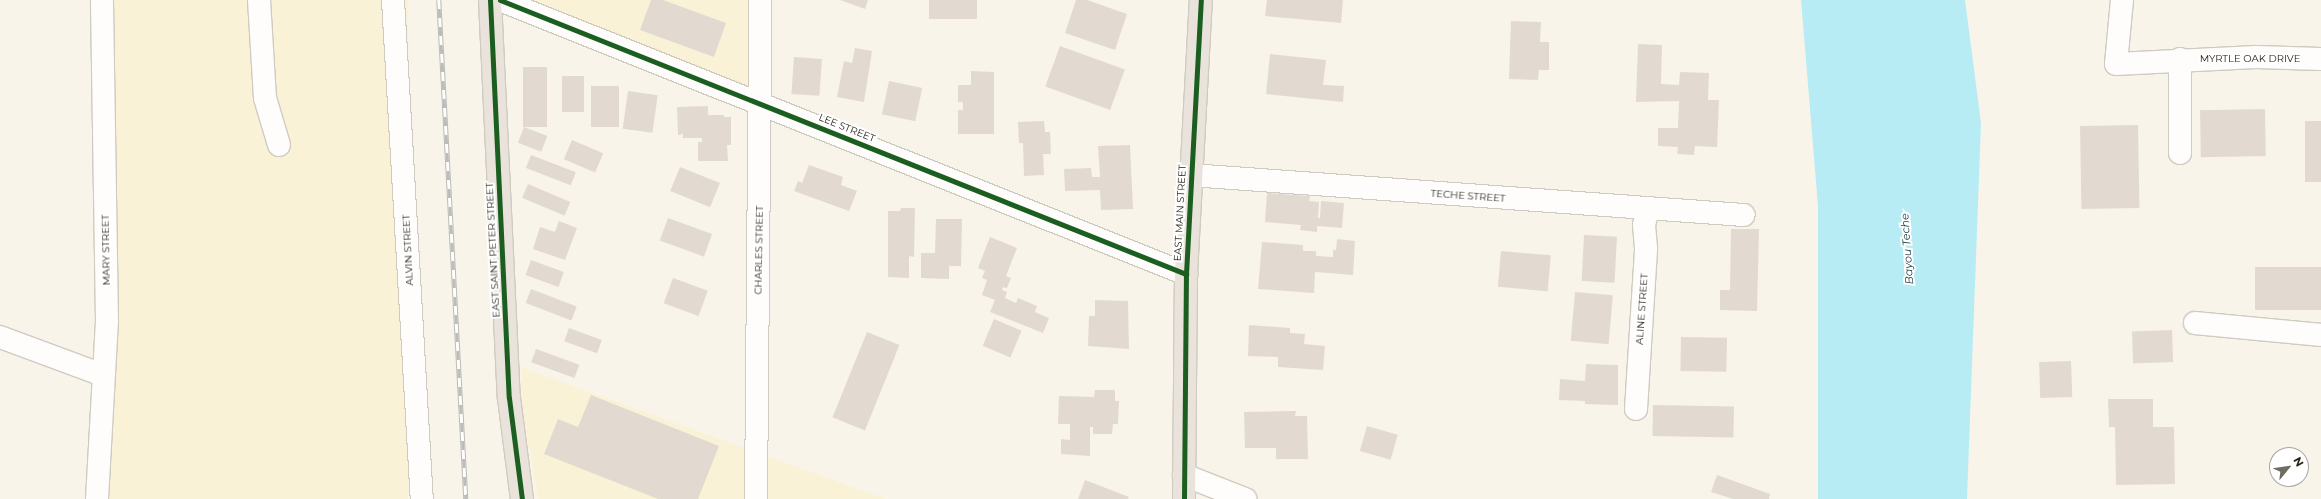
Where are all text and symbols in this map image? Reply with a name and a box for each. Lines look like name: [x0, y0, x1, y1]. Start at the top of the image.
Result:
street label: MYRTLE OAK DRIVE: [2200, 53, 2300, 65]
street label: LEE STREET: [817, 111, 877, 145]
street label: EAST MAIN STREET: [1171, 164, 1189, 262]
street label: EAST SAINT PETER STREET: [483, 182, 503, 318]
street label: TECHE STREET: [1430, 187, 1506, 205]
street label: CHARLES STREET: [752, 205, 766, 295]
water label: Bayou Teche: [1898, 213, 1916, 285]
street label: MARY STREET: [99, 214, 113, 286]
street label: ALVIN STREET: [400, 214, 416, 286]
street label: ALINE STREET: [1634, 273, 1650, 345]
north arrow: [2269, 447, 2309, 487]
text: N: [2290, 454, 2307, 469]

